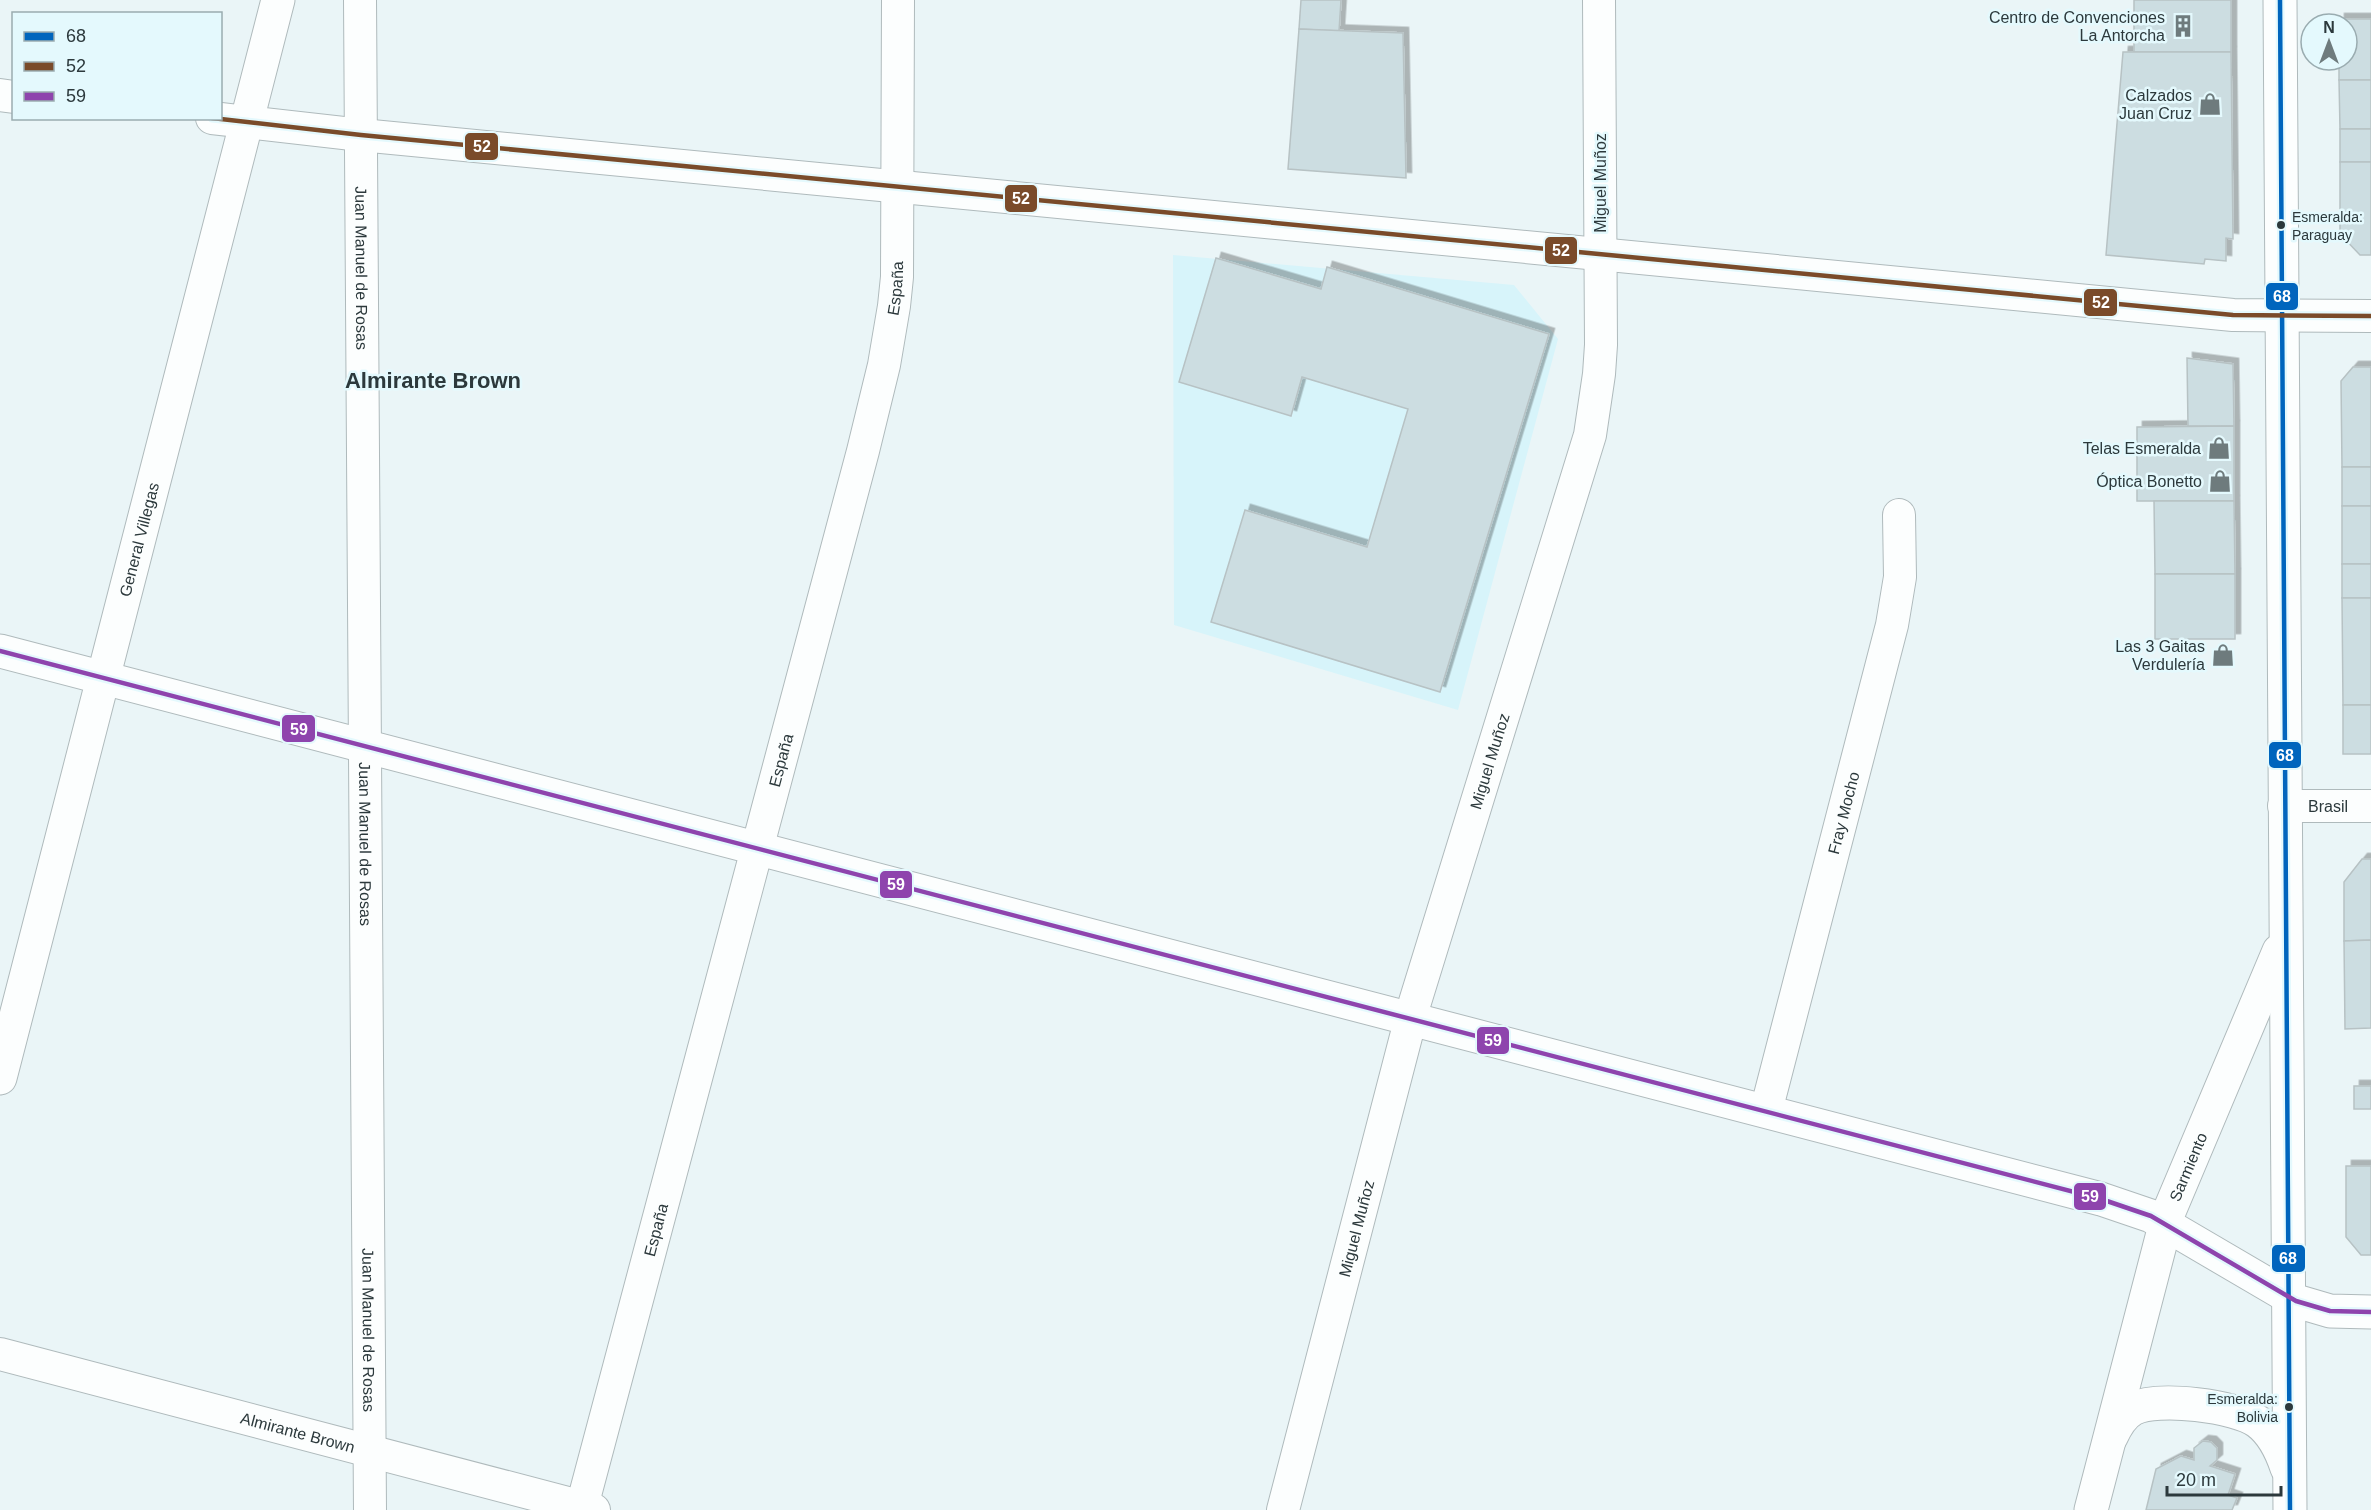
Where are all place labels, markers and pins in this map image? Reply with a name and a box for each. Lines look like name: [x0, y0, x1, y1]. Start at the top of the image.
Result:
place label: Centro de Convenciones La Antorcha: [1989, 9, 2165, 44]
building icon: Centro de Convenciones La Antorcha: [2170, 13, 2196, 39]
place label: Calzados Juan Cruz: [2119, 87, 2192, 122]
shop icon: Calzados Juan Cruz: [2197, 91, 2223, 117]
place label: Esmeralda: Paraguay: [2292, 209, 2363, 243]
marker: Esmeralda: Paraguay: [2275, 219, 2287, 231]
shop icon: Telas Esmeralda: [2206, 435, 2232, 461]
place label: Telas Esmeralda: [2083, 440, 2201, 457]
shop icon: Óptica Bonetto: [2207, 468, 2233, 494]
place label: Óptica Bonetto: [2096, 472, 2202, 490]
place label: Las 3 Gaitas Verdulería: [2115, 638, 2205, 673]
shop icon: Las 3 Gaitas Verdulería: [2210, 642, 2236, 668]
place label: Esmeralda: Bolivia: [2207, 1391, 2278, 1425]
marker: Esmeralda: Bolivia: [2283, 1401, 2295, 1413]

